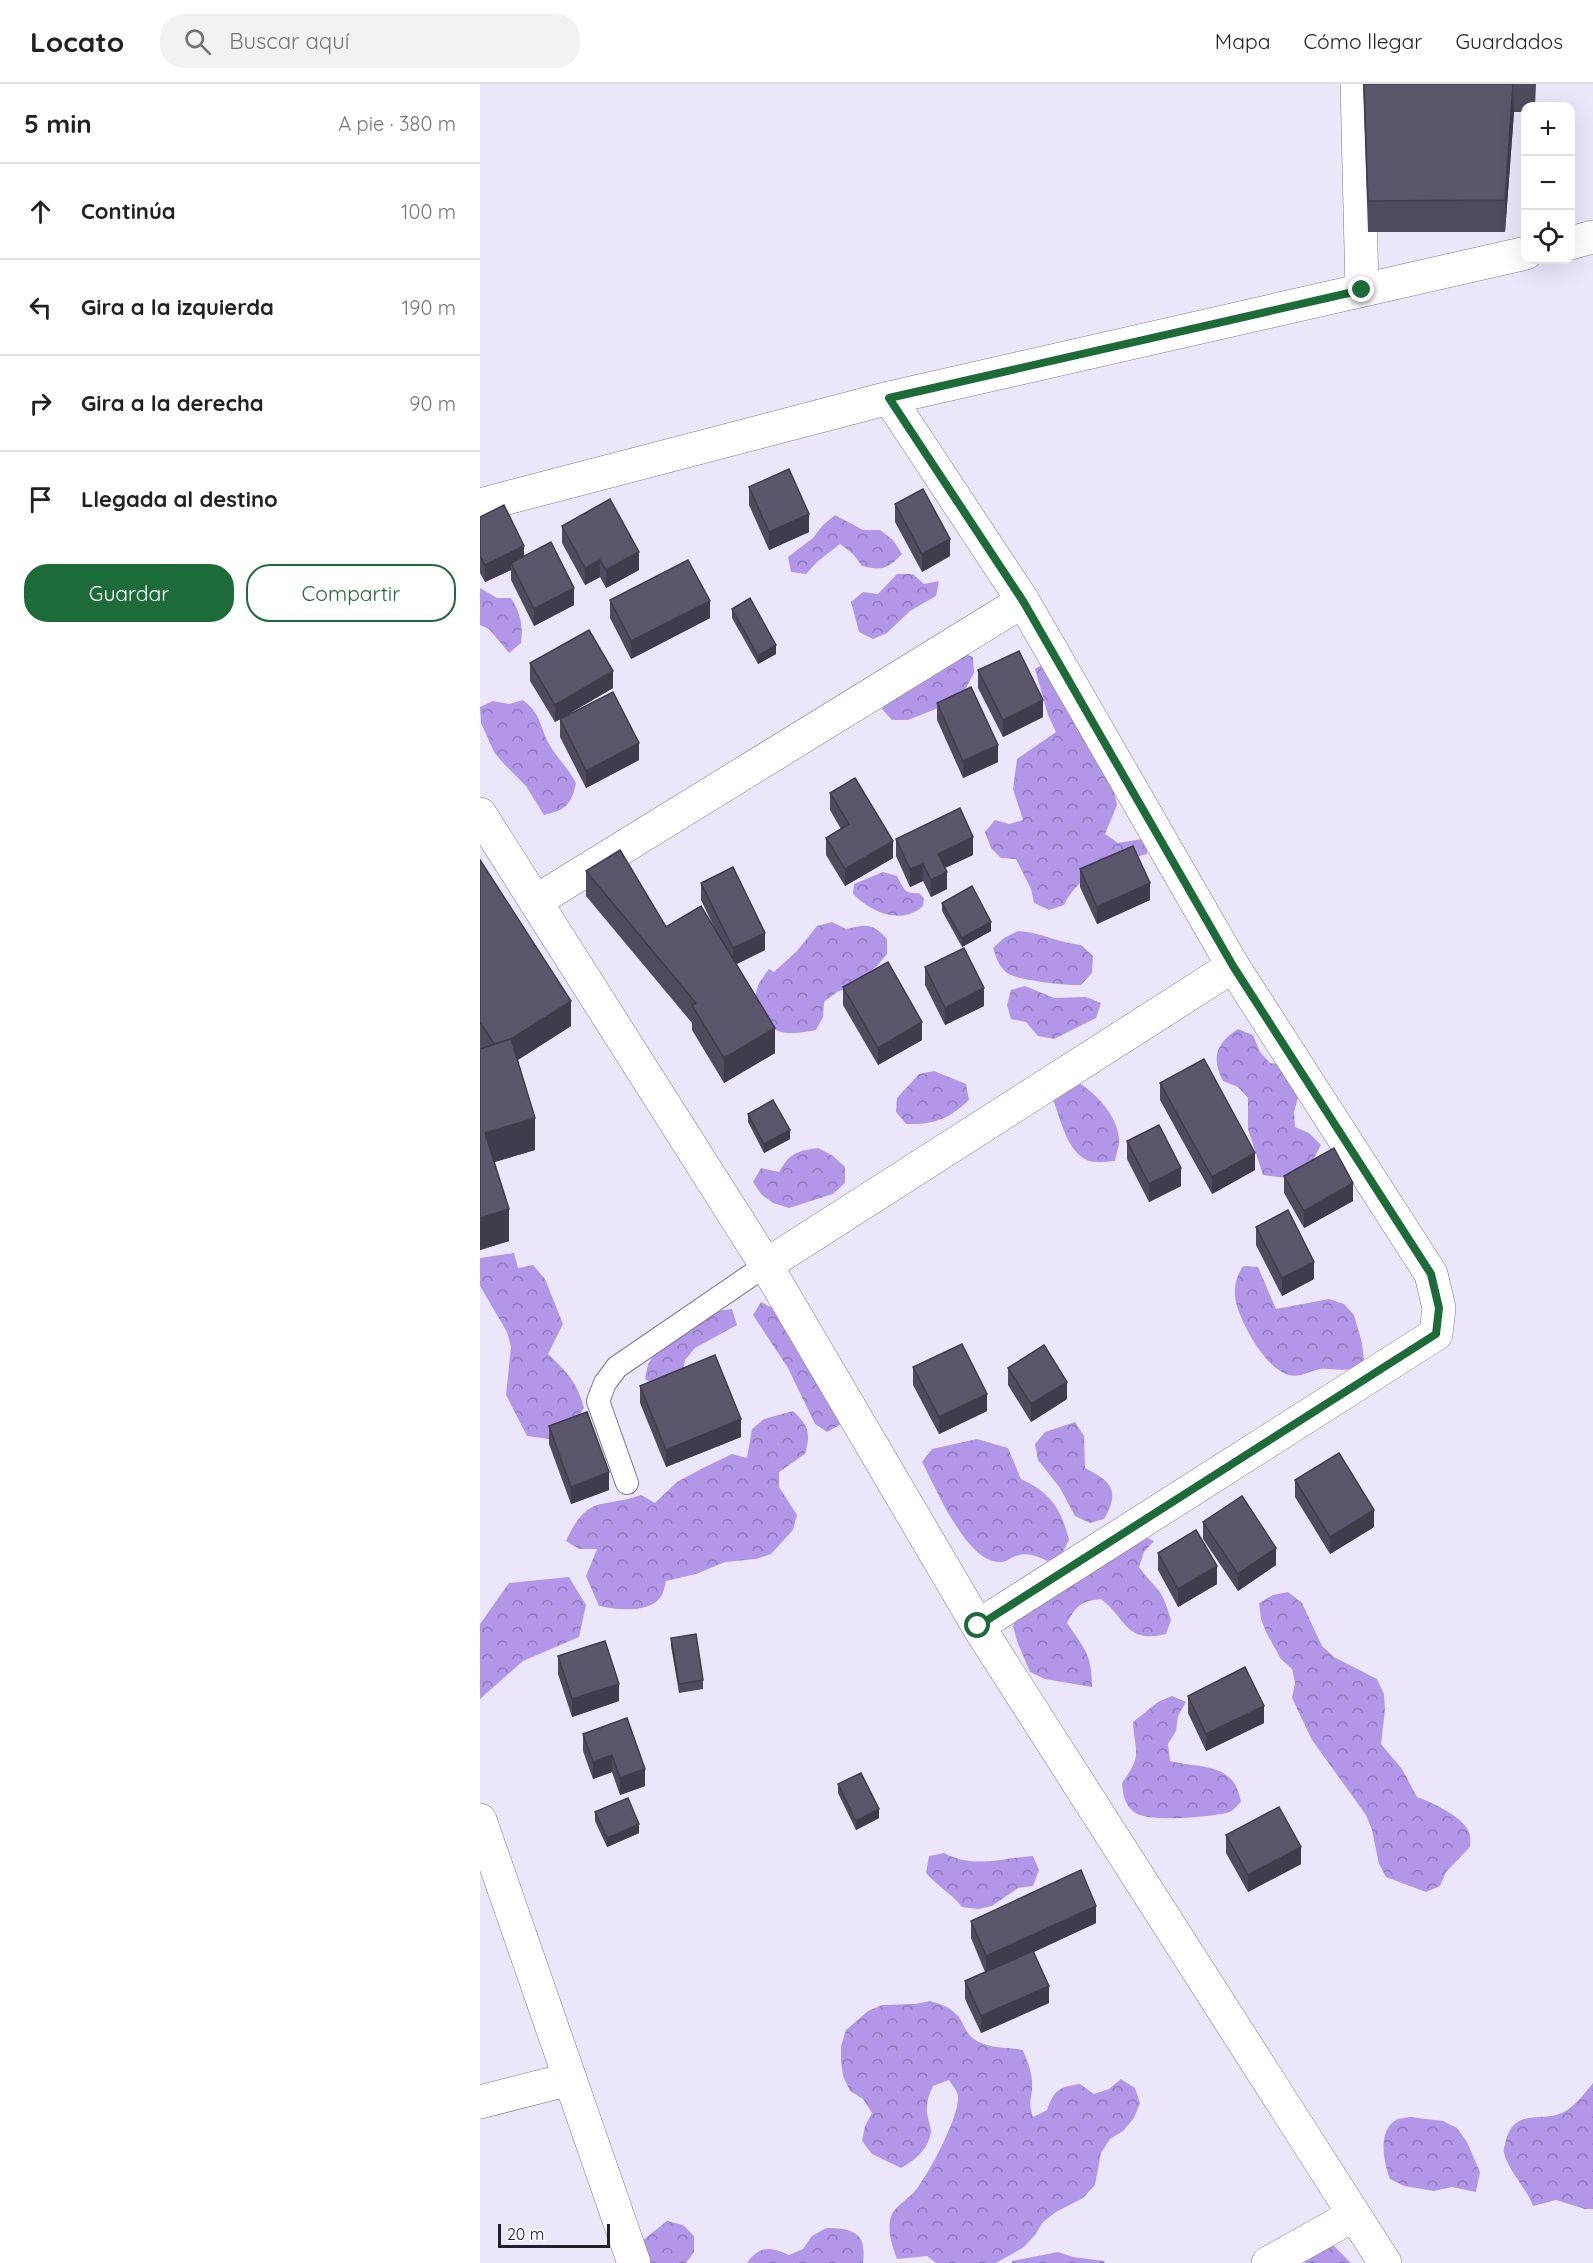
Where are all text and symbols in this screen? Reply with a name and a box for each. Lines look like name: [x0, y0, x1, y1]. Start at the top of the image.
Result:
search box: [160, 14, 580, 68]
text: Locato: [30, 24, 124, 59]
icon: search: [181, 25, 214, 58]
text: Buscar aquí: [229, 27, 349, 55]
text: Mapa: [1215, 28, 1270, 54]
text: Cómo llegar: [1303, 28, 1422, 54]
text: Guardados: [1455, 28, 1563, 54]
map controls: [1521, 102, 1575, 264]
button: +: [1521, 102, 1575, 156]
text: 5 min: [24, 107, 92, 140]
text: A pie · 380 m: [338, 111, 456, 136]
button: −: [1521, 156, 1575, 210]
icon: ahead: [24, 195, 57, 228]
text: Continúa: [81, 197, 176, 225]
text: 100 m: [401, 199, 456, 224]
button: locate: [1521, 210, 1575, 264]
route end: [1348, 276, 1374, 302]
icon: left: [24, 291, 57, 324]
text: Gira a la izquierda: [81, 293, 274, 321]
text: 190 m: [402, 295, 456, 320]
icon: right: [24, 387, 57, 420]
text: Gira a la derecha: [81, 389, 264, 417]
text: 90 m: [409, 391, 456, 416]
icon: arrive: [24, 483, 57, 516]
text: Llegada al destino: [81, 485, 278, 513]
button: Guardar: [24, 564, 234, 622]
button: Compartir: [246, 564, 456, 622]
route start: [964, 1612, 990, 1638]
scale bar: [498, 2221, 610, 2248]
text: 20 m: [507, 2224, 544, 2244]

